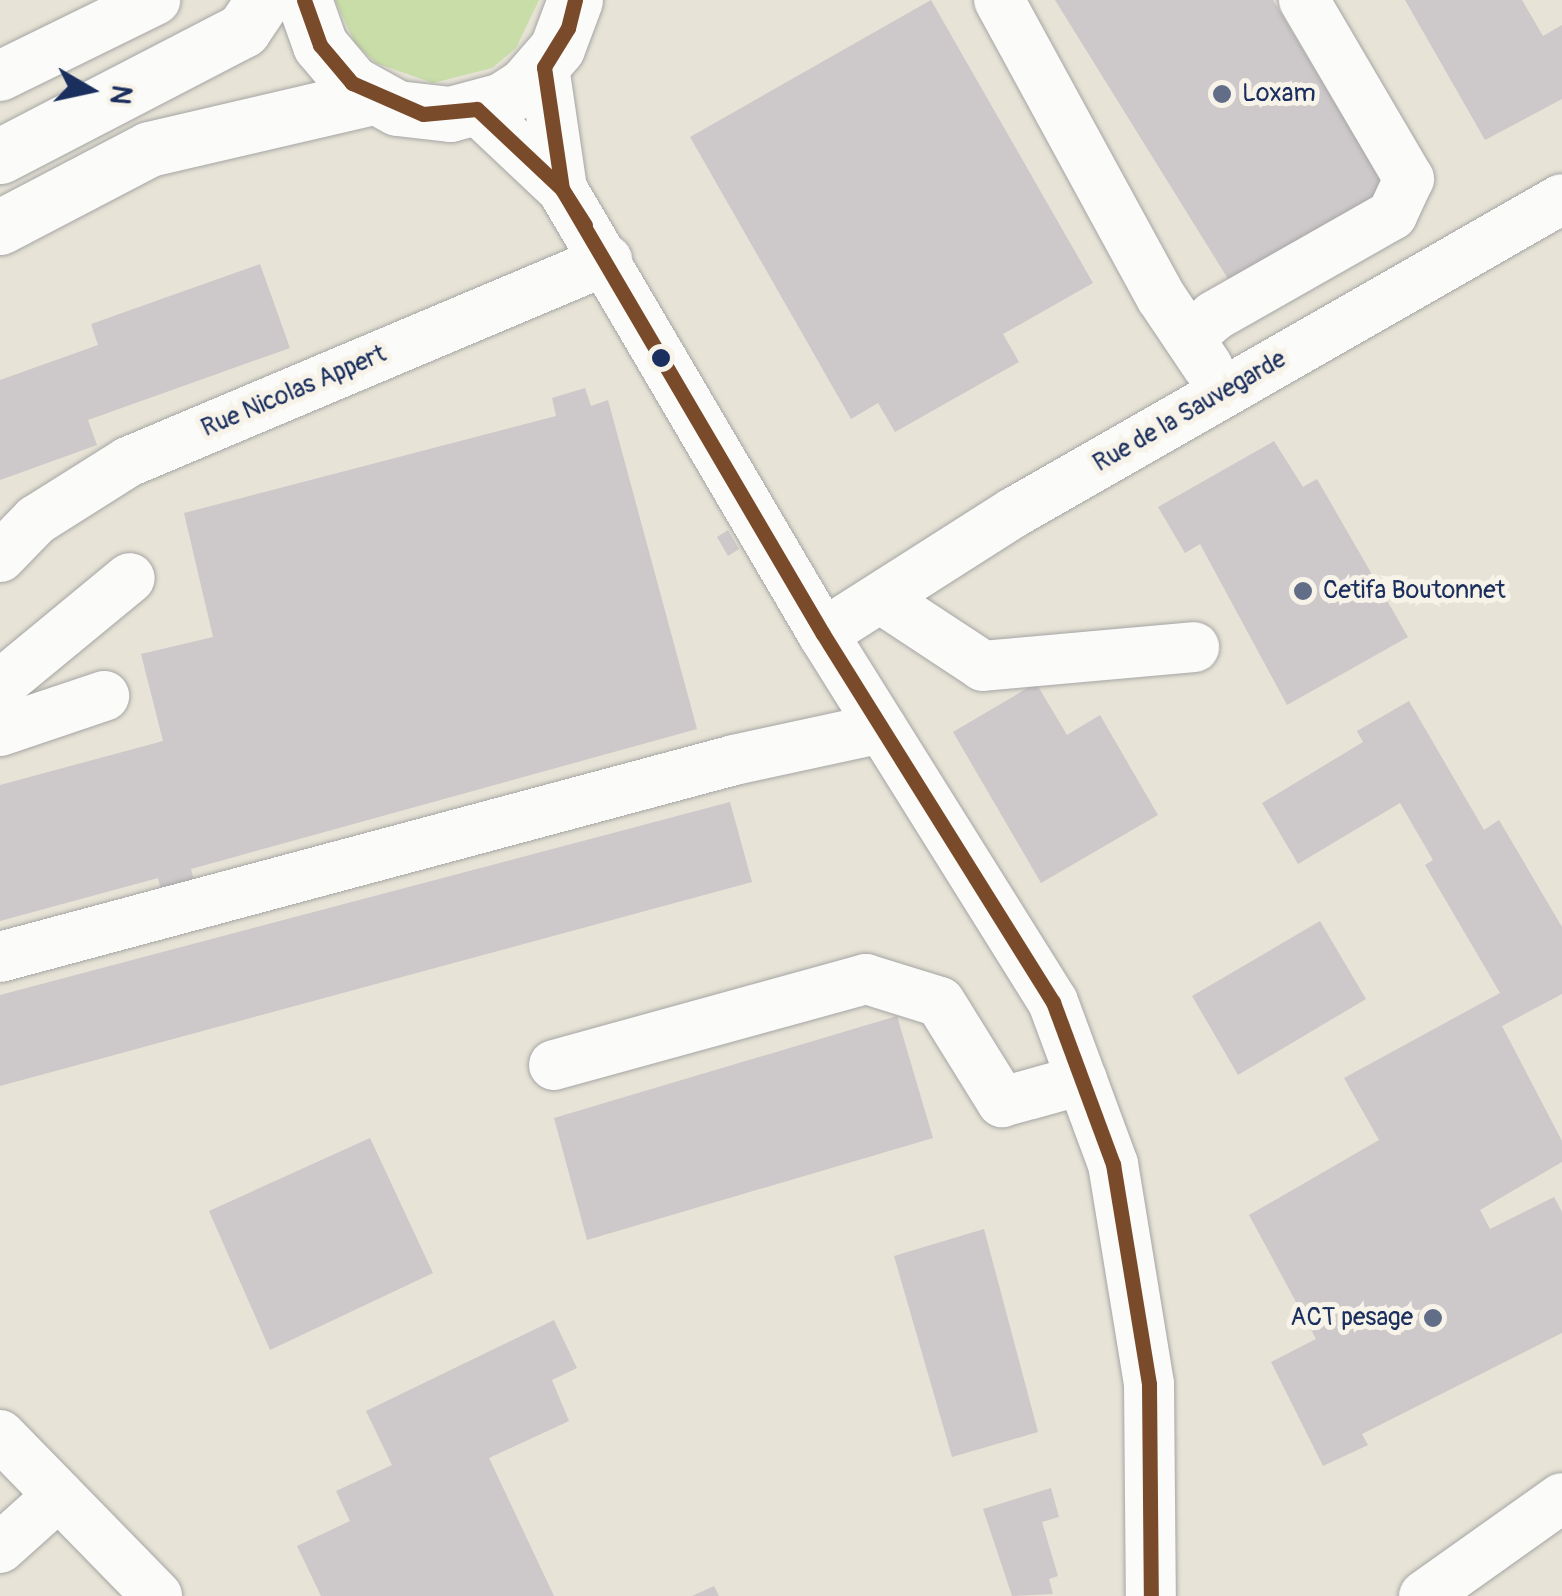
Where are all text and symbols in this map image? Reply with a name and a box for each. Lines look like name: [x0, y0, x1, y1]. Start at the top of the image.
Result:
north arrow: [40, 40, 140, 140]
place label: Loxam: [1242, 79, 1316, 109]
text: N: [101, 83, 139, 107]
marker: Loxam: [1211, 83, 1233, 105]
street label: Rue Nicolas Appert: [197, 340, 391, 444]
street label: Rue de la Sauvegarde: [1088, 345, 1292, 479]
unlabelled marker: [651, 348, 671, 368]
place label: Cetifa Boutonnet: [1323, 576, 1506, 606]
marker: Cetifa Boutonnet: [1292, 580, 1314, 602]
place label: ACT pesage: [1290, 1303, 1413, 1333]
marker: ACT pesage: [1422, 1307, 1444, 1329]

